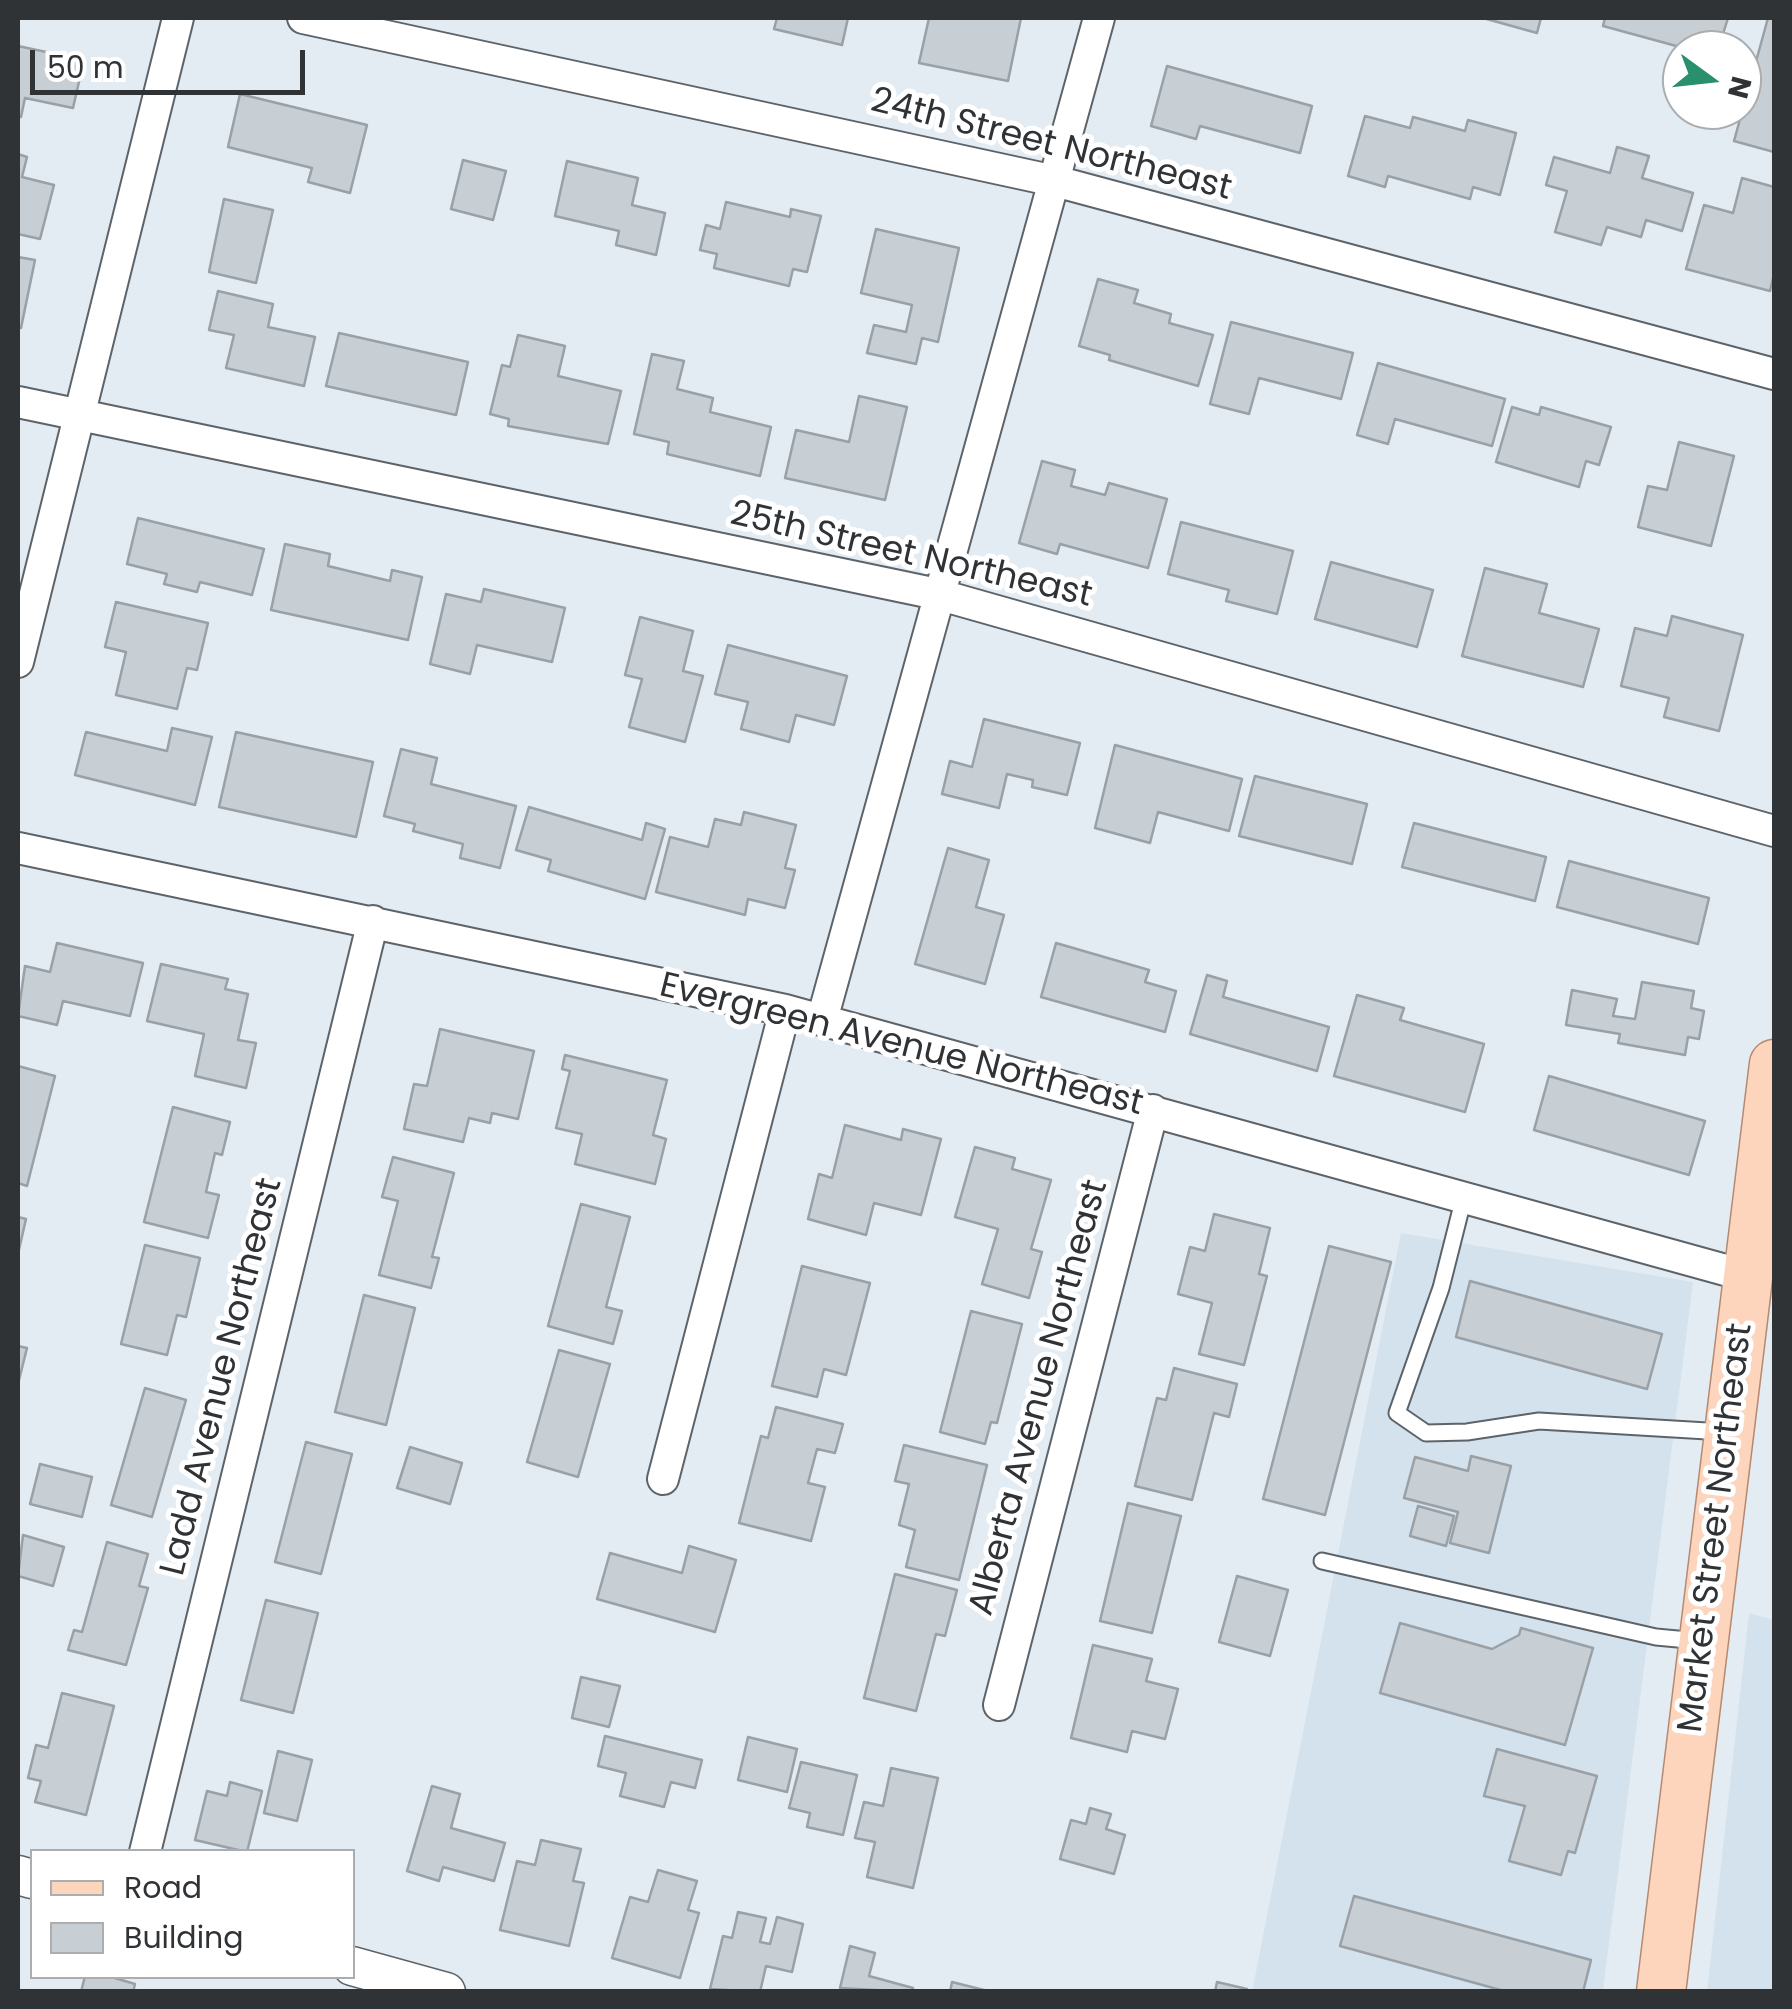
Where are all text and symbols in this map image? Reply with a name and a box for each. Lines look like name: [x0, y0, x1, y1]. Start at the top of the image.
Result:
scale bar: [35, 30, 310, 92]
north arrow: [1662, 30, 1762, 130]
text: 50 m: [47, 46, 124, 89]
text: N: [1718, 72, 1761, 103]
street label: 24th Street Northeast: [866, 81, 1236, 211]
street label: 25th Street Northeast: [726, 494, 1096, 618]
street label: Evergreen Avenue Northeast: [655, 966, 1147, 1126]
street label: Ladd Avenue Northeast: [153, 1174, 293, 1580]
street label: Alberta Avenue Northeast: [962, 1176, 1118, 1620]
street label: Market Street Northeast: [1671, 1321, 1763, 1735]
legend: [30, 1849, 355, 1979]
text: Road: [124, 1866, 202, 1909]
text: Building: [124, 1916, 244, 1959]

